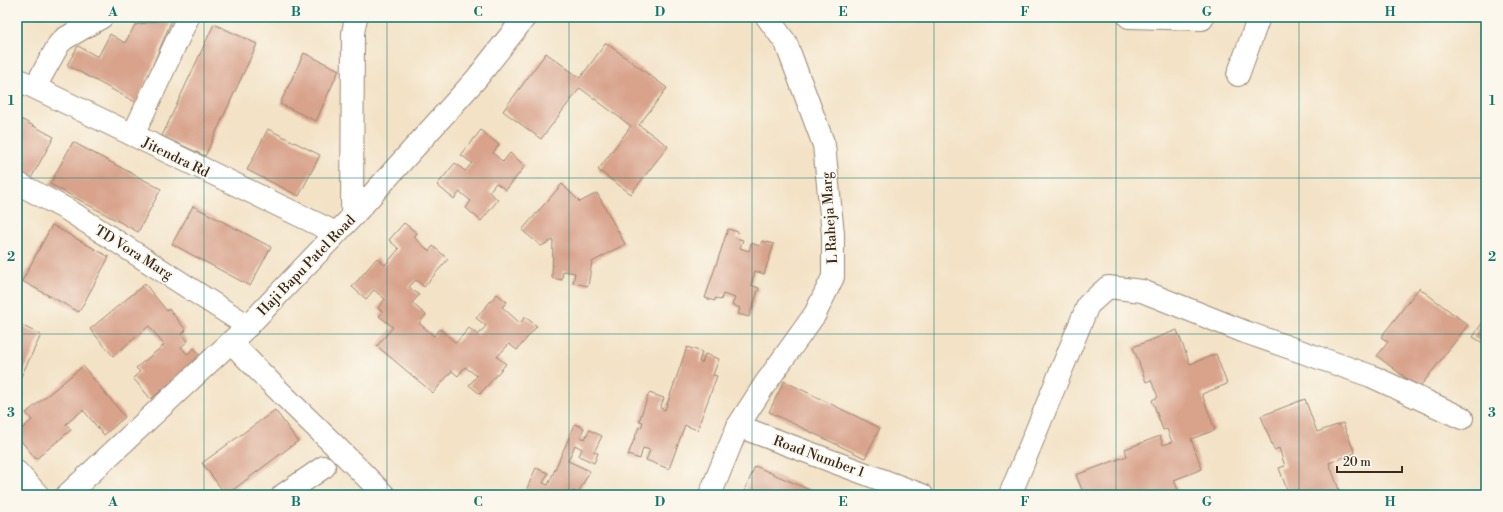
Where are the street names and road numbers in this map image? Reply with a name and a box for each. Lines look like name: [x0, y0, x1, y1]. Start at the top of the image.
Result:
street label: Jitendra Rd: [138, 133, 212, 182]
street label: L Raheja Marg: [818, 171, 842, 264]
street label: Haji Bapu Patel Road: [254, 211, 360, 320]
street label: TD Vora Marg: [91, 222, 177, 284]
street label: Road Number 1: [771, 432, 867, 482]

